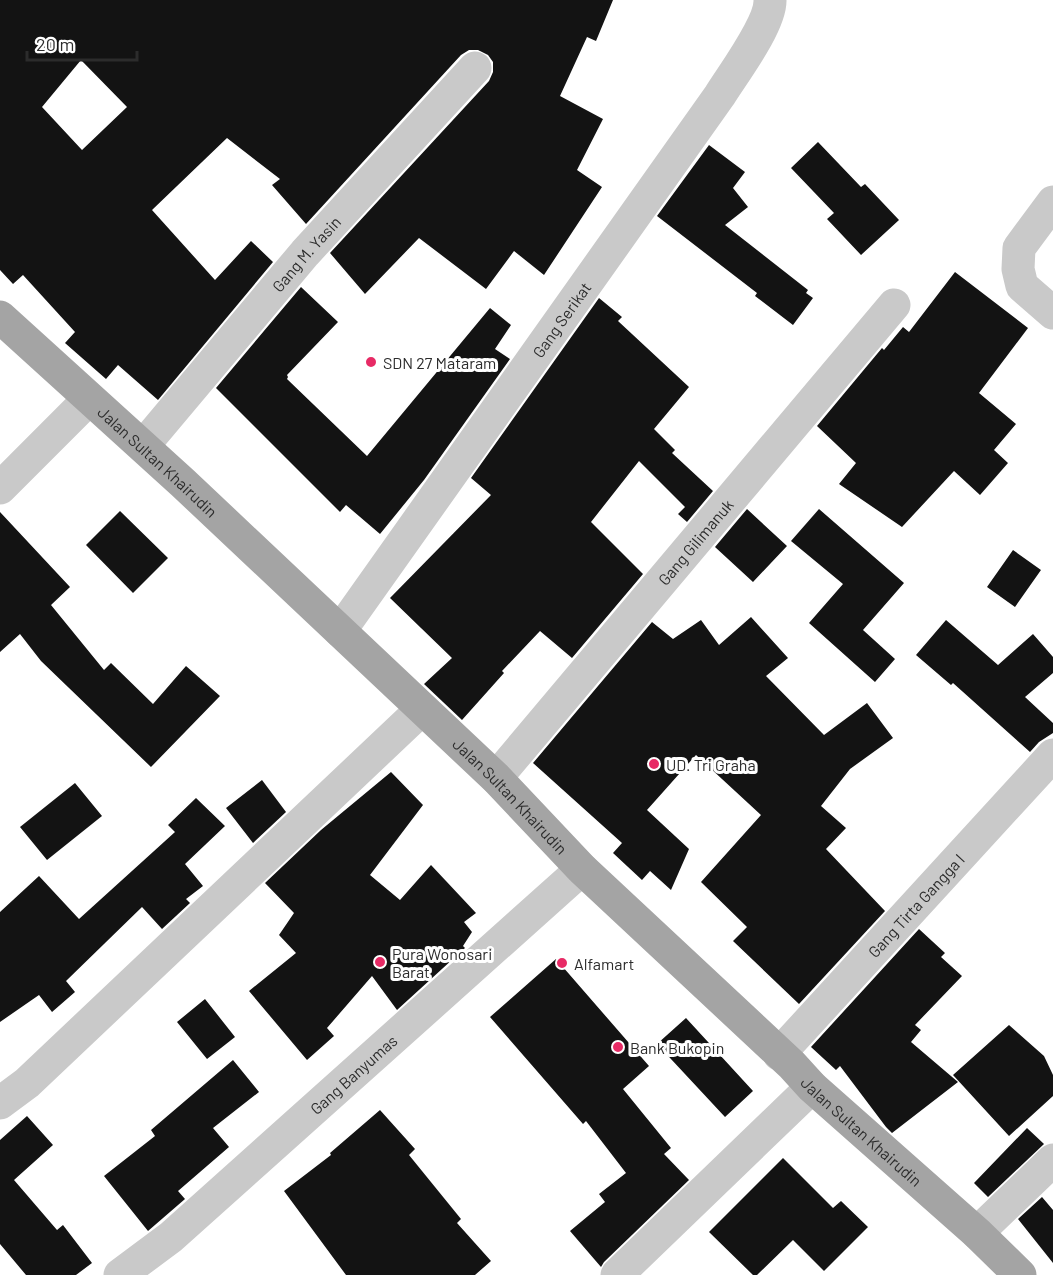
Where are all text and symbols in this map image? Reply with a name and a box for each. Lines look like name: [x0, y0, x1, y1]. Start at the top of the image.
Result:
scale bar: [27, 24, 136, 62]
text: 20 m: [36, 33, 74, 55]
street label: Gang M. Yasin: [267, 212, 344, 295]
street label: Gang Serikat: [528, 278, 594, 361]
place label: SDN 27 Mataram: [383, 353, 496, 372]
marker: SDN 27 Mataram: [364, 355, 378, 369]
street label: Jalan Sultan Khairudin: [95, 402, 222, 520]
street label: Gang Gilimanuk: [653, 495, 737, 588]
street label: Jalan Sultan Khairudin: [450, 734, 572, 857]
place label: UD. Tri Graha: [666, 755, 756, 774]
marker: UD. Tri Graha: [647, 757, 661, 771]
street label: Gang Tirta Gangga I: [863, 849, 968, 961]
place label: Pura Wonosari Barat: [392, 944, 492, 981]
place label: Alfamart: [574, 954, 634, 973]
marker: Pura Wonosari Barat: [373, 955, 387, 969]
marker: Alfamart: [555, 956, 569, 970]
street label: Gang Banyumas: [306, 1030, 400, 1118]
place label: Bank Bukopin: [630, 1038, 724, 1057]
marker: Bank Bukopin: [611, 1040, 625, 1054]
street label: Jalan Sultan Khairudin: [798, 1073, 926, 1190]

